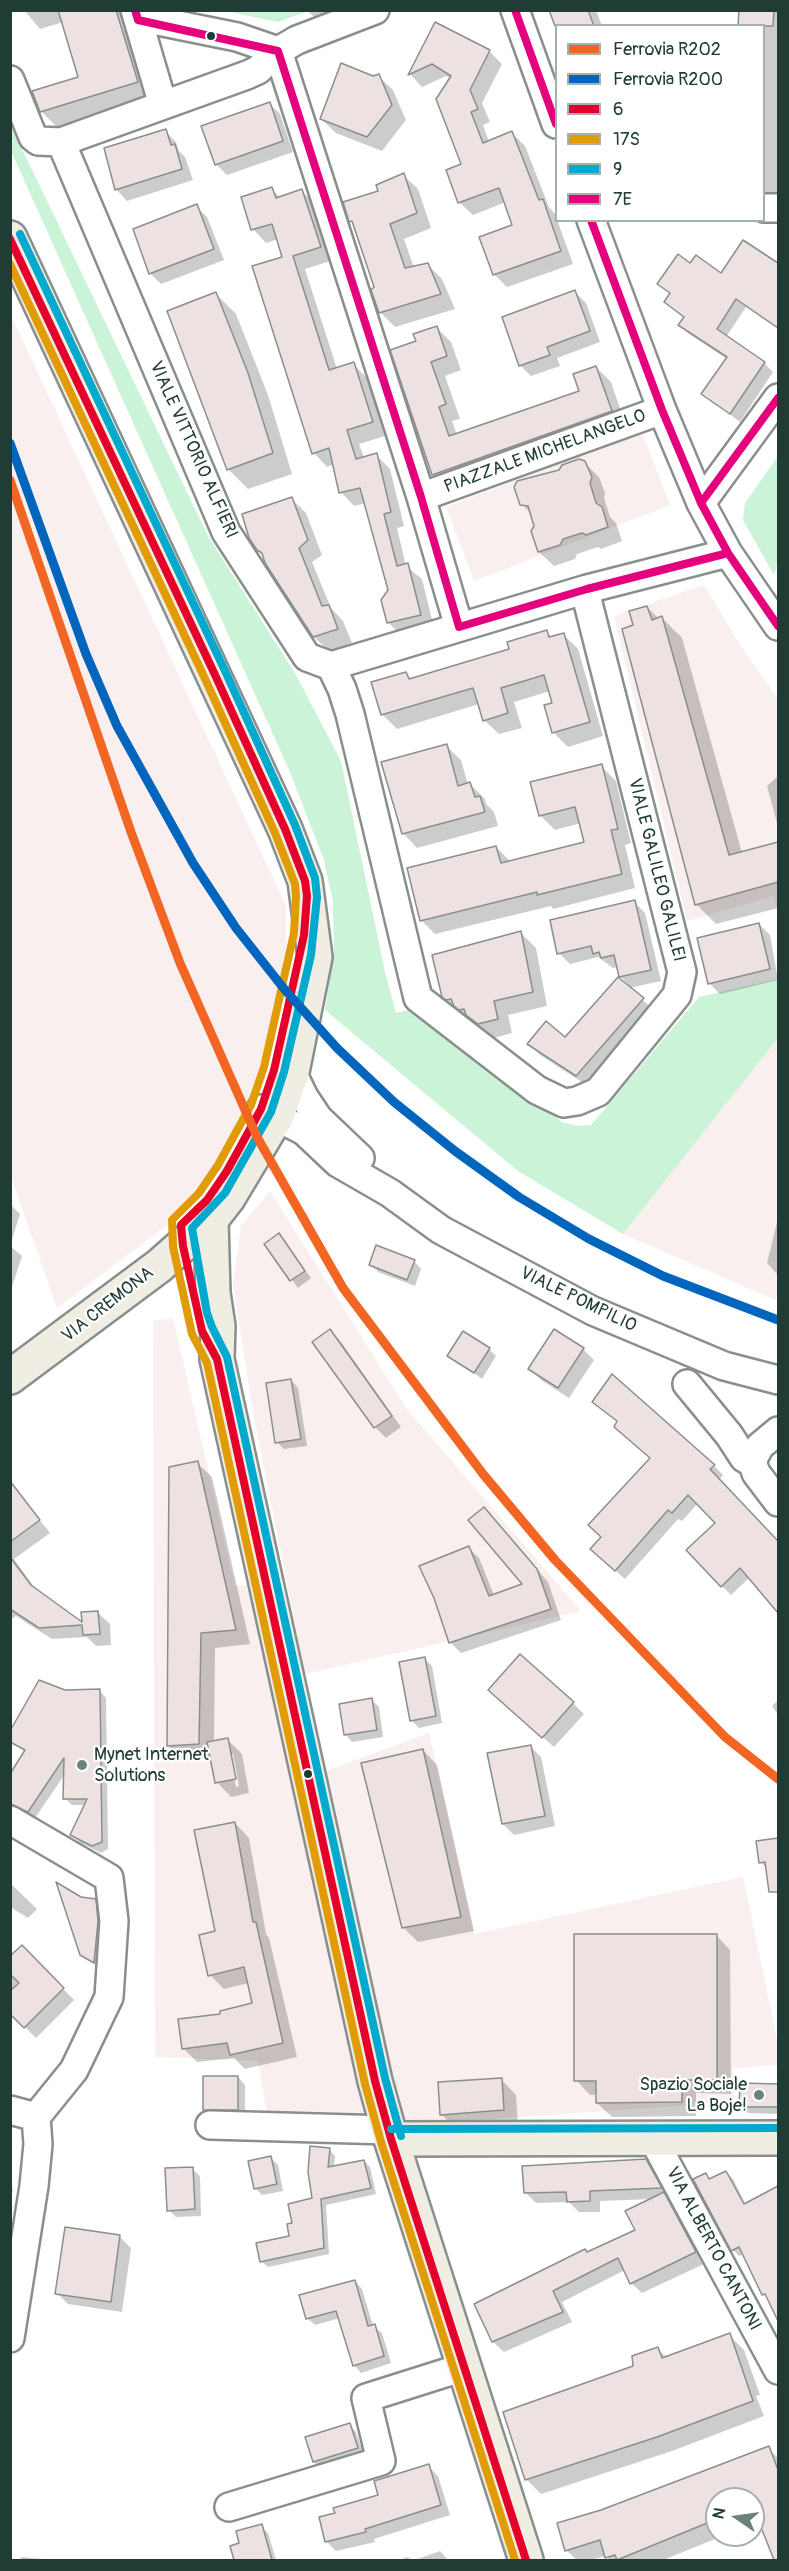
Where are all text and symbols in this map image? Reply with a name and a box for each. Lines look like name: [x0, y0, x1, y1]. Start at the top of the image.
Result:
legend: [555, 24, 765, 222]
unlabelled marker: [205, 30, 217, 42]
text: Ferrovia R202: [613, 38, 721, 61]
text: Ferrovia R200: [613, 68, 723, 91]
text: 6: [613, 98, 623, 121]
text: 17S: [613, 128, 640, 151]
text: 9: [613, 158, 622, 181]
text: 7E: [613, 188, 632, 211]
street label: VIALE VITTORIO ALFIERI: [144, 358, 242, 542]
street label: PIAZZALE MICHELANGELO: [441, 405, 649, 499]
street label: VIALE GALILEO GALILEI: [623, 776, 689, 964]
street label: VIA CREMONA: [58, 1262, 158, 1348]
street label: VIALE POMPILIO: [516, 1262, 640, 1338]
place label: Mynet Internet Solutions: [94, 1744, 209, 1786]
marker: Mynet Internet Solutions: [75, 1758, 89, 1772]
unlabelled marker: [302, 1768, 314, 1780]
place label: Spazio Sociale La Boje!: [639, 2074, 747, 2116]
marker: Spazio Sociale La Boje!: [752, 2088, 766, 2102]
street label: VIA ALBERTO CANTONI: [661, 2163, 765, 2335]
north arrow: [705, 2487, 765, 2547]
text: N: [708, 2506, 730, 2521]

